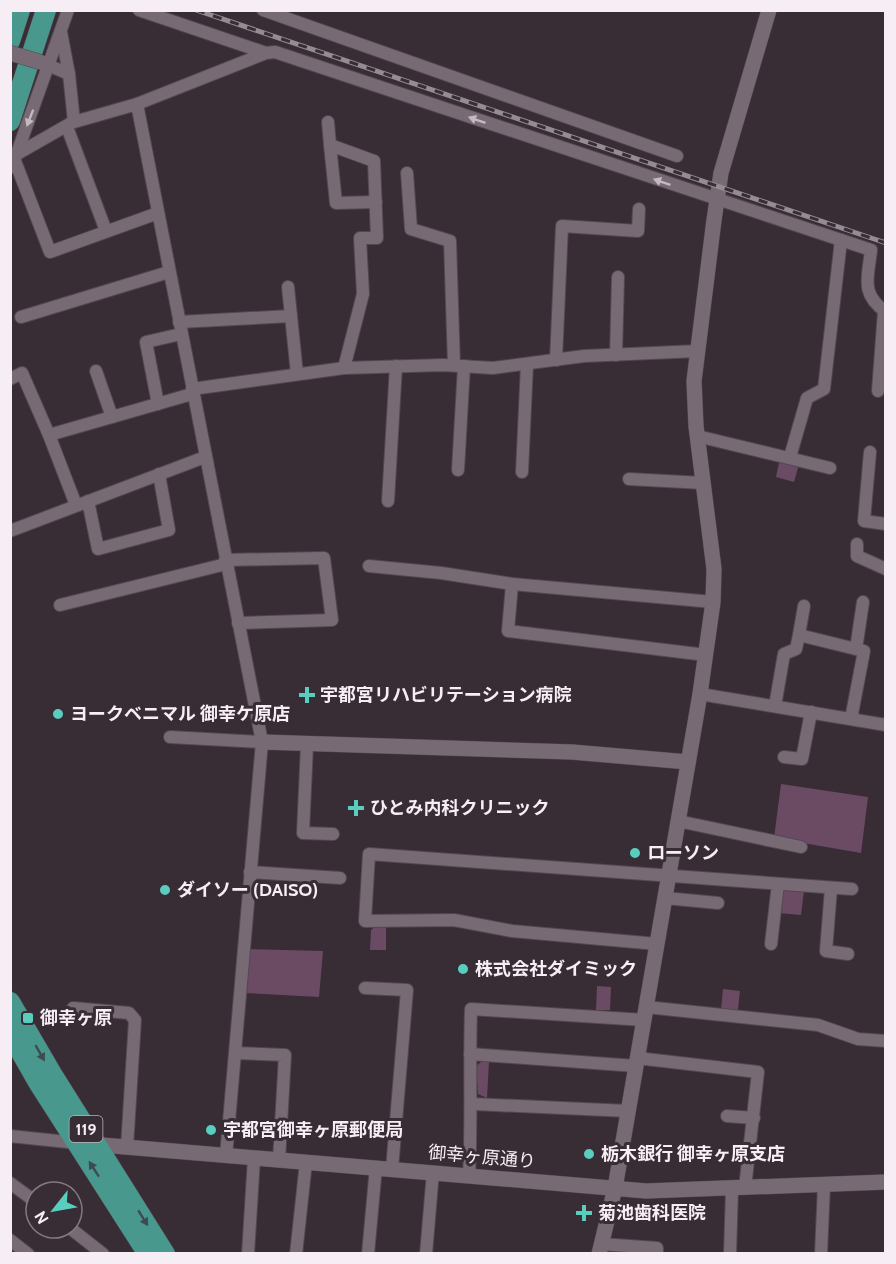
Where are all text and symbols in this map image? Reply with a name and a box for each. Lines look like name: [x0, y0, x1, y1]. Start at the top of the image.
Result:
one-way arrow: [25, 109, 35, 127]
one-way arrow: [468, 115, 486, 124]
one-way arrow: [653, 177, 671, 187]
place label: 宇都宮リハビリテーション病院: [320, 684, 572, 706]
marker: 宇都宮リハビリテーション病院: [298, 686, 316, 704]
place label: ヨークベニマル 御幸ケ原店: [70, 703, 290, 725]
marker: ヨークベニマル 御幸ケ原店: [51, 707, 65, 721]
place label: ひとみ内科クリニック: [370, 797, 549, 819]
marker: ひとみ内科クリニック: [347, 799, 365, 817]
place label: ローソン: [647, 842, 719, 864]
marker: ローソン: [628, 846, 642, 860]
place label: ダイソー (DAISO): [177, 879, 318, 901]
marker: ダイソー (DAISO): [158, 883, 172, 897]
place label: 株式会社ダイミック: [475, 958, 637, 980]
marker: 株式会社ダイミック: [456, 962, 470, 976]
place label: 御幸ヶ原: [39, 1007, 112, 1029]
marker: 御幸ヶ原: [21, 1011, 35, 1025]
one-way arrow: [34, 1045, 45, 1061]
road number: 119: [70, 1116, 103, 1142]
place label: 宇都宮御幸ヶ原郵便局: [223, 1119, 403, 1141]
marker: 宇都宮御幸ヶ原郵便局: [204, 1123, 218, 1137]
street label: 御幸ヶ原通り: [427, 1141, 537, 1173]
place label: 栃木銀行 御幸ヶ原支店: [601, 1143, 785, 1165]
marker: 栃木銀行 御幸ヶ原支店: [582, 1147, 596, 1161]
one-way arrow: [88, 1161, 99, 1177]
north arrow: [24, 1180, 84, 1240]
place label: 菊池歯科医院: [598, 1202, 706, 1224]
marker: 菊池歯科医院: [575, 1204, 593, 1222]
text: N: [31, 1208, 53, 1227]
one-way arrow: [137, 1210, 149, 1226]

